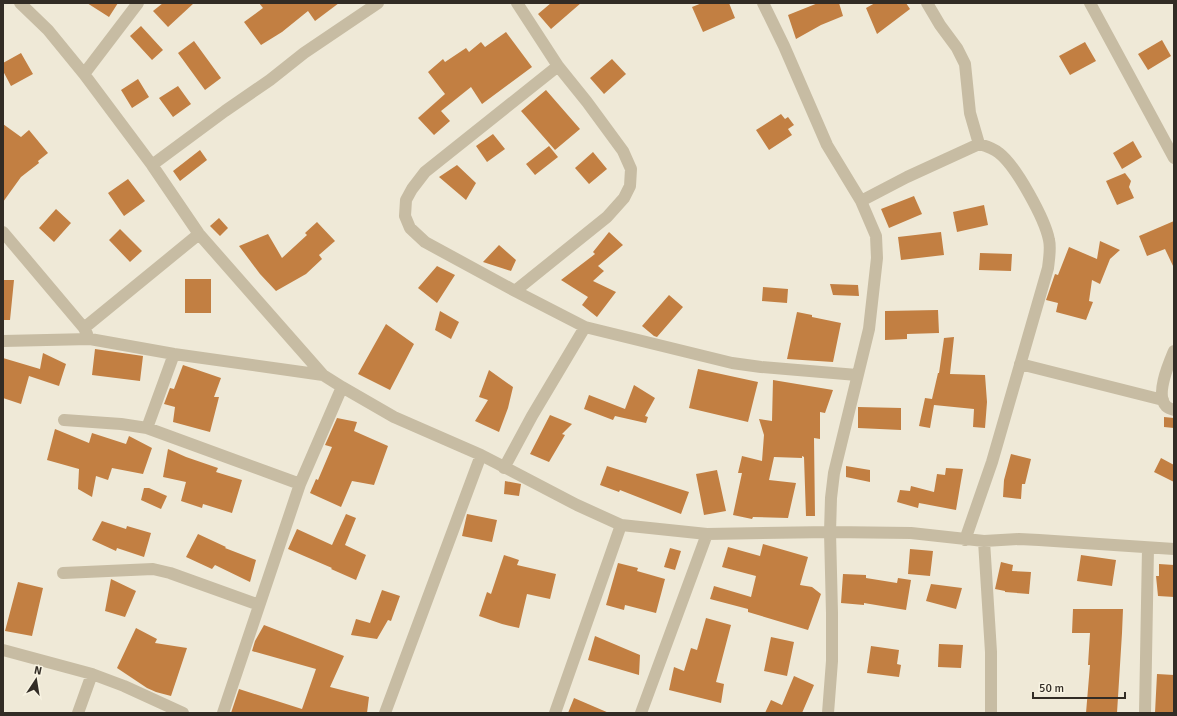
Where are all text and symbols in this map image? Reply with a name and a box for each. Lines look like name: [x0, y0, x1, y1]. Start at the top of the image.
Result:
north arrow: [16, 660, 56, 700]
text: N: [33, 664, 43, 678]
scale bar: [1033, 674, 1125, 700]
text: 50 m: [1039, 681, 1064, 696]

